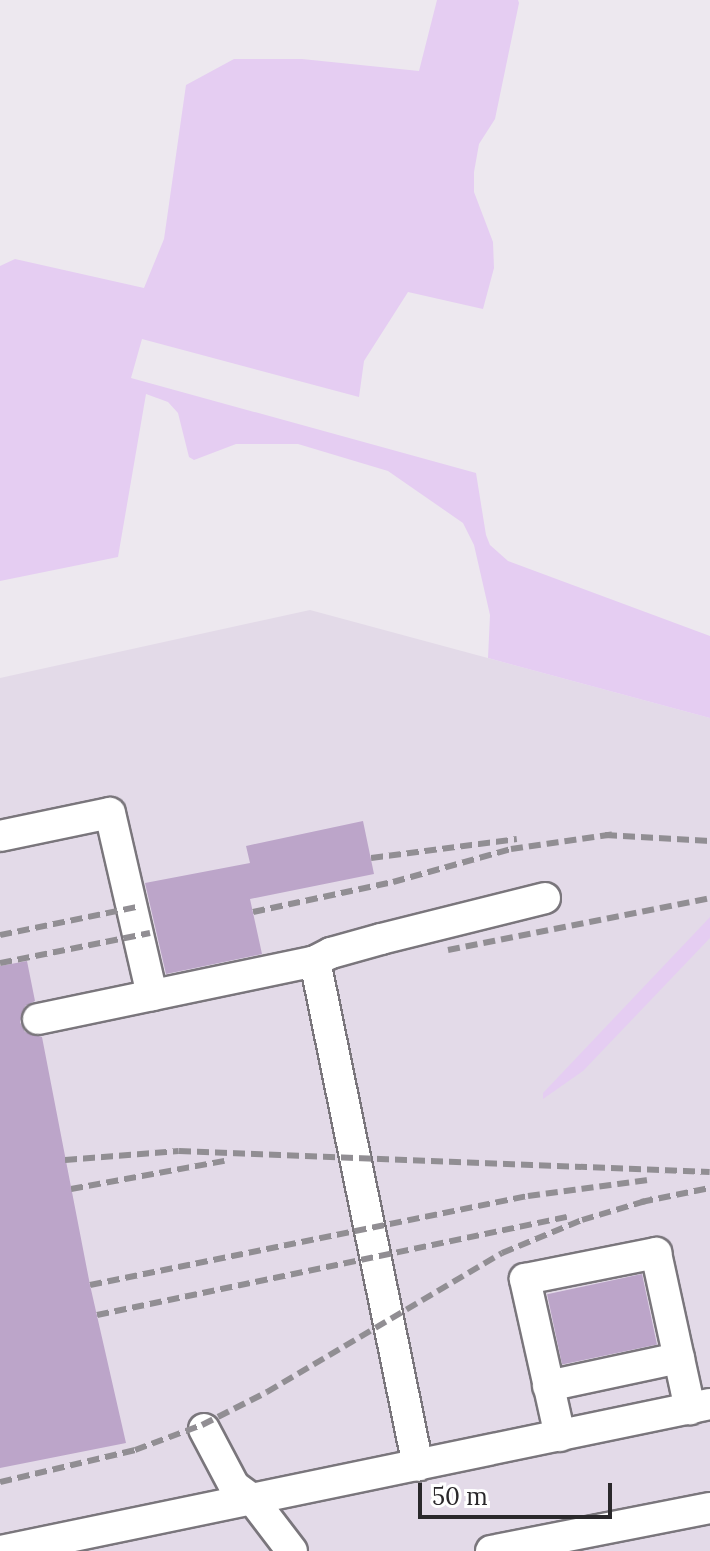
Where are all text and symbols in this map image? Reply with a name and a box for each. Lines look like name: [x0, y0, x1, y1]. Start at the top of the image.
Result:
scale bar: [422, 1467, 616, 1517]
text: 50 m: [432, 1481, 488, 1512]

